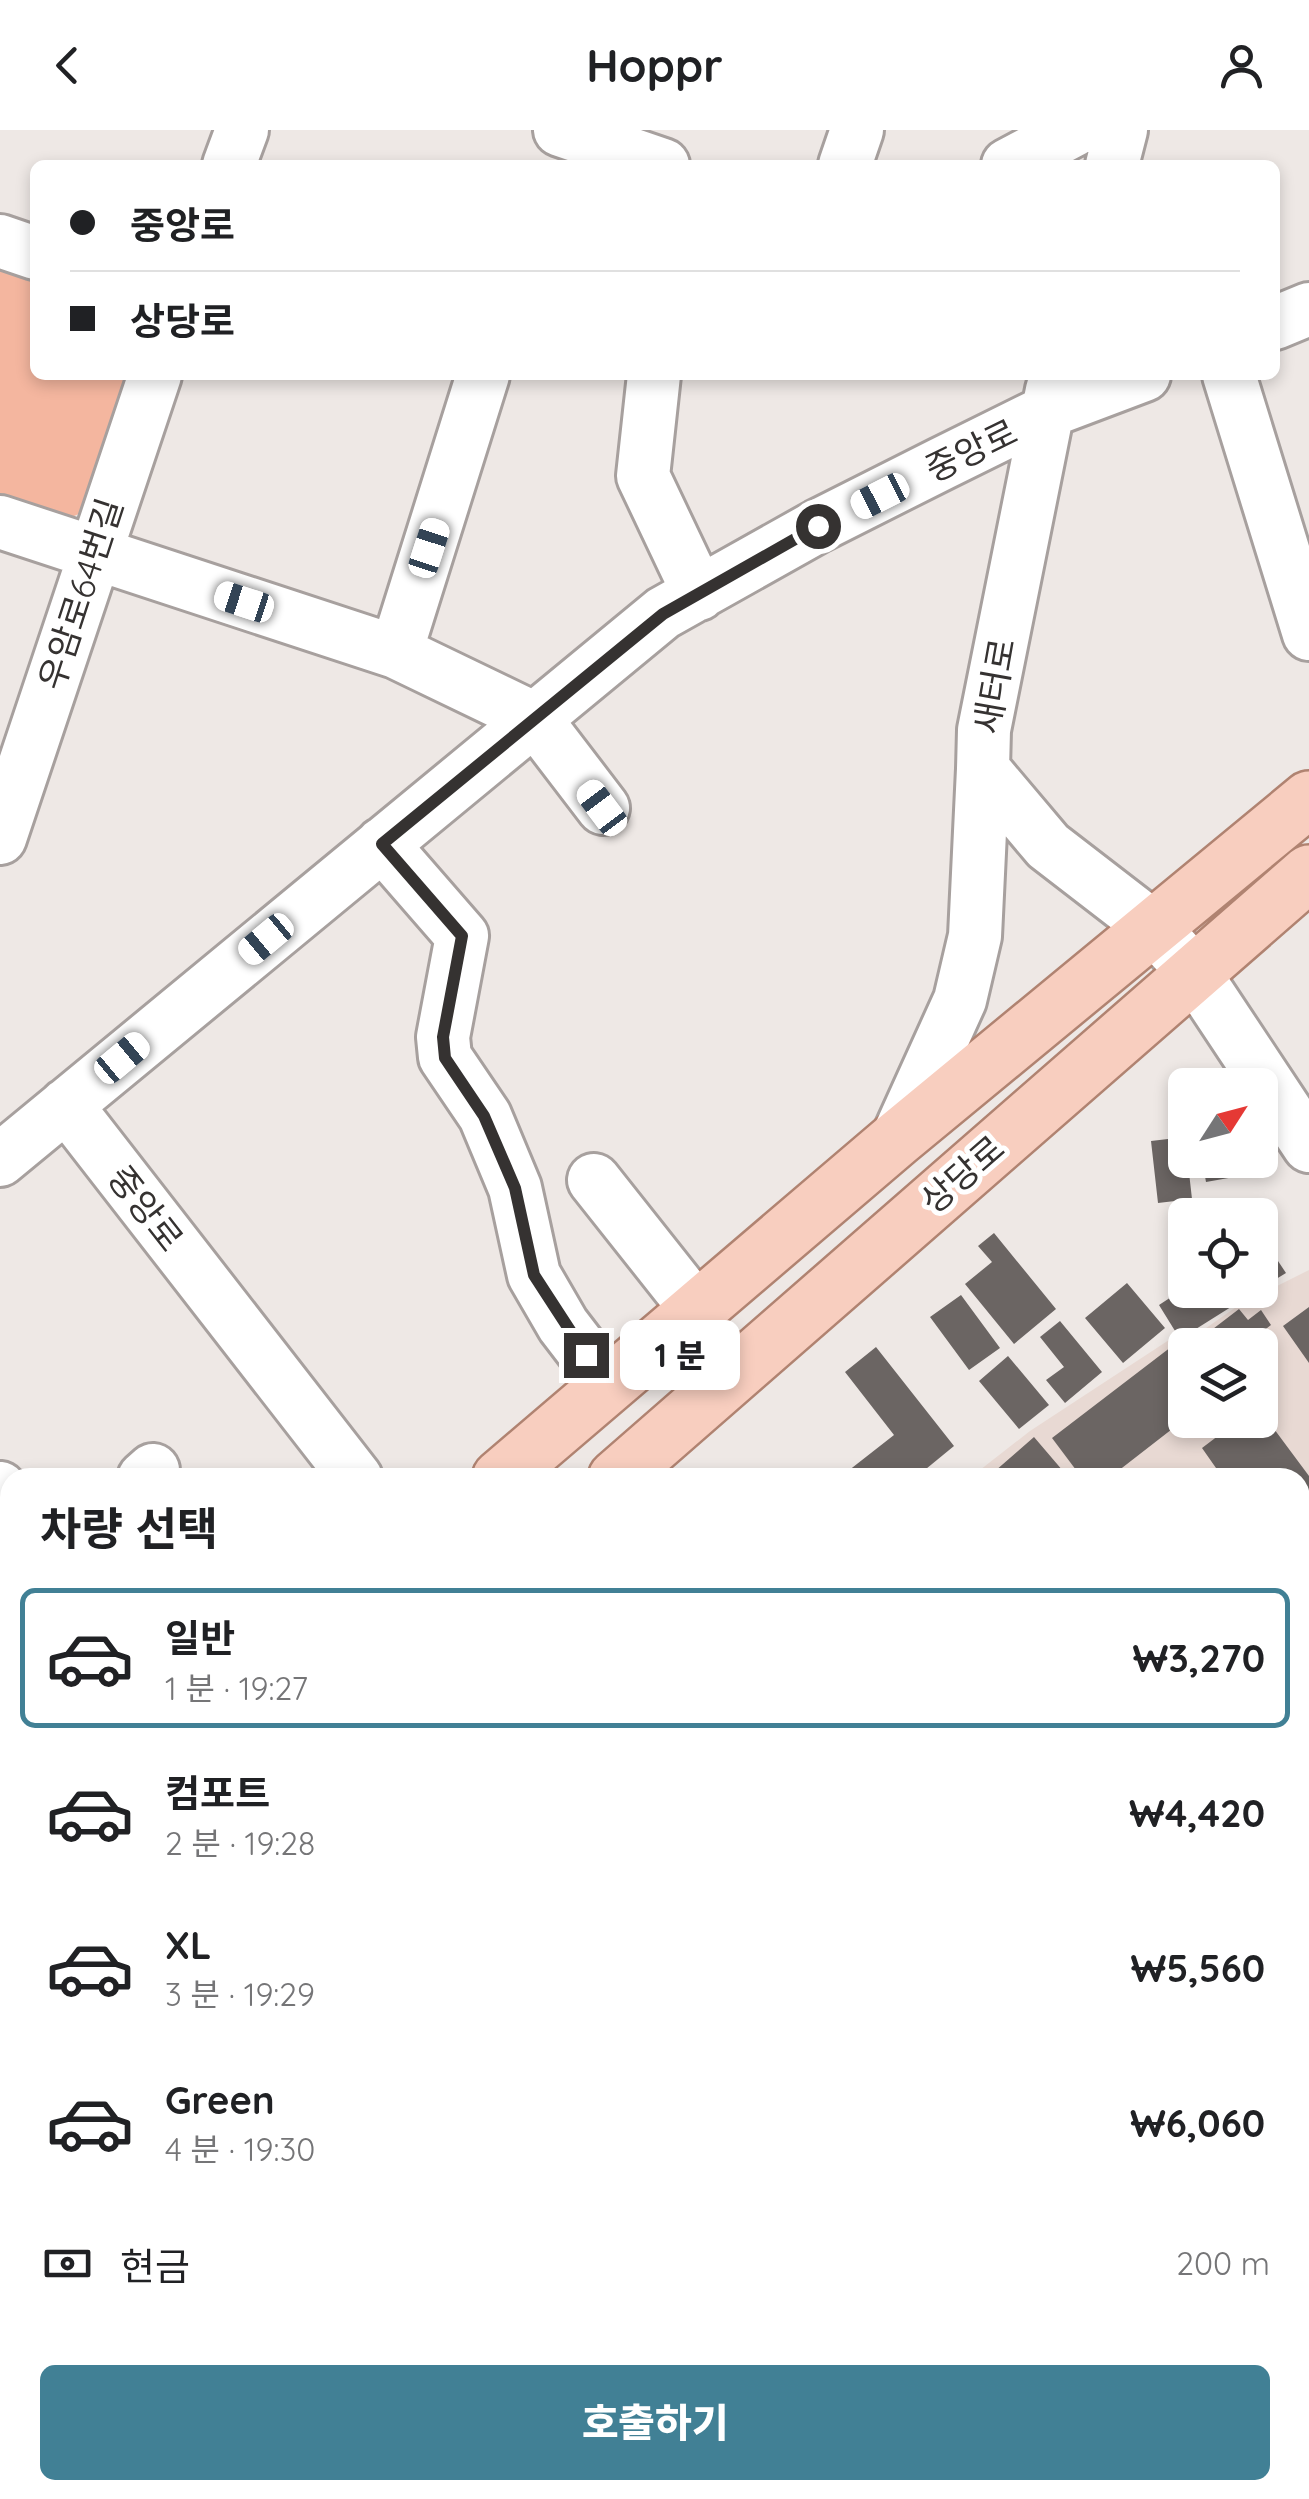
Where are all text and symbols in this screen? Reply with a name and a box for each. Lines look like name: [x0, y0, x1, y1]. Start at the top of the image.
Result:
text: Hoppr: [586, 37, 723, 93]
icon: back: [40, 38, 95, 93]
icon: person: [1214, 38, 1269, 93]
text: 중앙로: [130, 201, 235, 249]
text: 상당로: [130, 297, 235, 345]
street label: 중앙로: [918, 409, 1024, 491]
car: [846, 469, 914, 523]
street label: 우암로64번길: [28, 493, 132, 695]
route start: [796, 504, 841, 549]
car: [405, 515, 453, 581]
car: [211, 578, 277, 626]
street label: 새터로: [964, 635, 1024, 737]
car: [572, 775, 632, 841]
car: [233, 908, 299, 970]
car: [89, 1027, 155, 1089]
north arrow: [1168, 1068, 1278, 1178]
map controls: [1168, 1068, 1278, 1438]
street label: 상당로: [911, 1126, 1013, 1222]
street label: 중앙로: [99, 1156, 193, 1260]
button: locate: [1168, 1198, 1278, 1308]
callout: 1 분: [621, 1320, 741, 1390]
button: layers: [1168, 1328, 1278, 1438]
route end: [564, 1333, 609, 1378]
text: 1 분: [655, 1335, 705, 1375]
text: 차량 선택: [40, 1500, 218, 1556]
icon: car: [45, 1613, 135, 1703]
text: 일반: [165, 1614, 235, 1662]
text: ₩3,270: [1132, 1634, 1265, 1682]
text: 1 분 · 19:27: [165, 1668, 308, 1708]
icon: car: [45, 1768, 135, 1858]
text: 컴포트: [165, 1769, 270, 1817]
text: ₩4,420: [1129, 1789, 1265, 1837]
text: 2 분 · 19:28: [165, 1823, 315, 1863]
text: XL: [165, 1921, 211, 1969]
icon: car: [45, 1923, 135, 2013]
text: ₩5,560: [1131, 1944, 1265, 1992]
text: 3 분 · 19:29: [165, 1974, 315, 2014]
text: Green: [165, 2076, 275, 2124]
icon: car: [45, 2078, 135, 2168]
text: ₩6,060: [1130, 2099, 1265, 2147]
text: 4 분 · 19:30: [165, 2129, 315, 2169]
icon: cash: [40, 2236, 95, 2291]
text: 현금: [120, 2242, 190, 2290]
text: 200 m: [1176, 2243, 1270, 2283]
button: 호출하기: [40, 2365, 1270, 2480]

